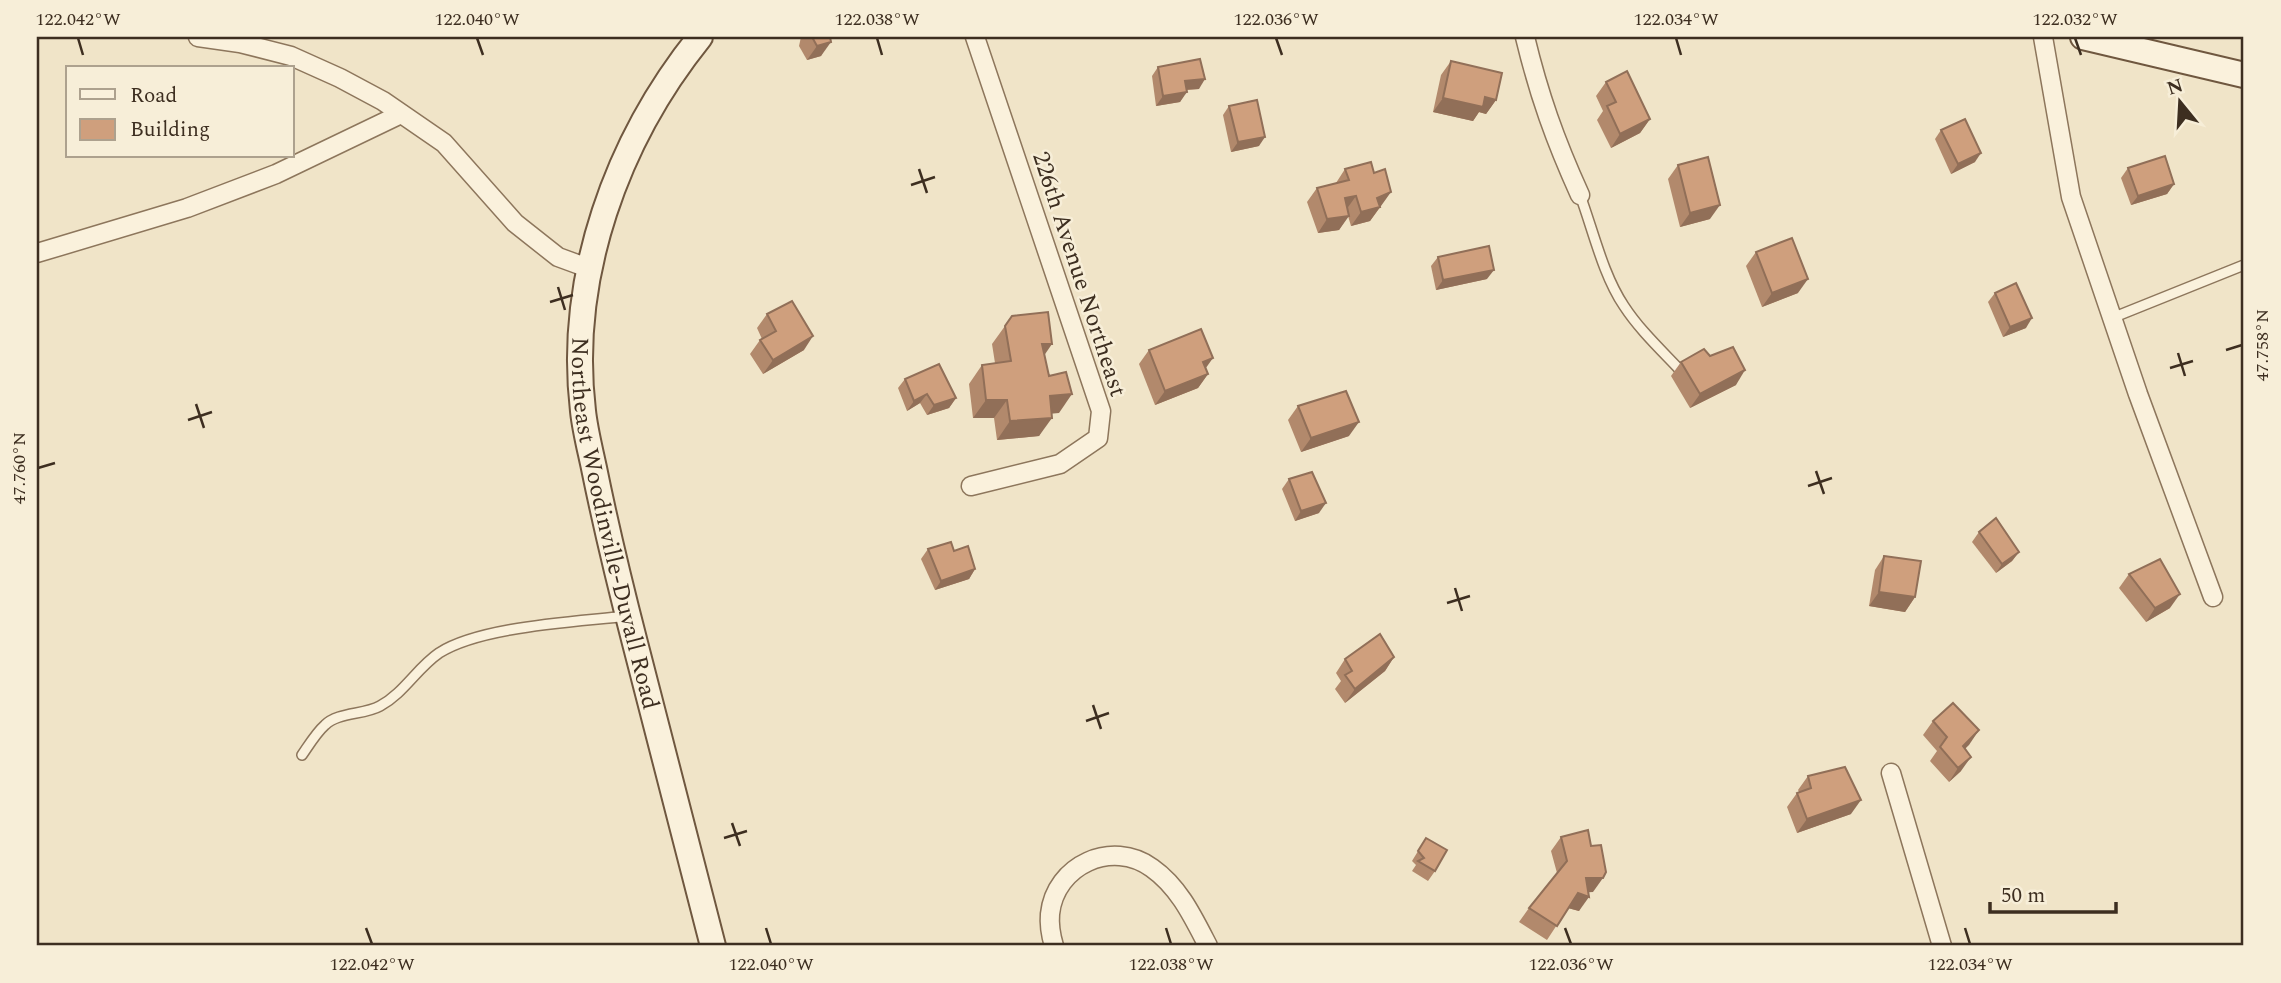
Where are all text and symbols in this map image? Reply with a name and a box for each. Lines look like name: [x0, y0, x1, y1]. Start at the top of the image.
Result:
text: 122.042°W: [35, 6, 121, 33]
text: 122.040°W: [434, 6, 520, 33]
text: 122.038°W: [834, 6, 920, 33]
text: 122.036°W: [1233, 6, 1319, 33]
text: 122.034°W: [1633, 6, 1719, 33]
text: 122.032°W: [2032, 6, 2118, 33]
legend: [66, 66, 294, 158]
north arrow: [2144, 66, 2214, 136]
text: N: [2163, 71, 2187, 103]
text: Road: [130, 80, 177, 112]
text: Building: [130, 114, 210, 146]
street label: 226th Avenue Northeast: [1022, 147, 1136, 402]
text: 47.758°N: [2249, 309, 2276, 381]
street label: Northeast Woodinville-Duvall Road: [561, 336, 668, 713]
text: 47.760°N: [6, 432, 33, 504]
scale bar: [1990, 871, 2116, 915]
text: 50 m: [2001, 880, 2045, 912]
text: 122.042°W: [329, 951, 415, 978]
text: 122.040°W: [728, 951, 814, 978]
text: 122.038°W: [1128, 951, 1214, 978]
text: 122.036°W: [1528, 951, 1614, 978]
text: 122.034°W: [1927, 951, 2013, 978]

